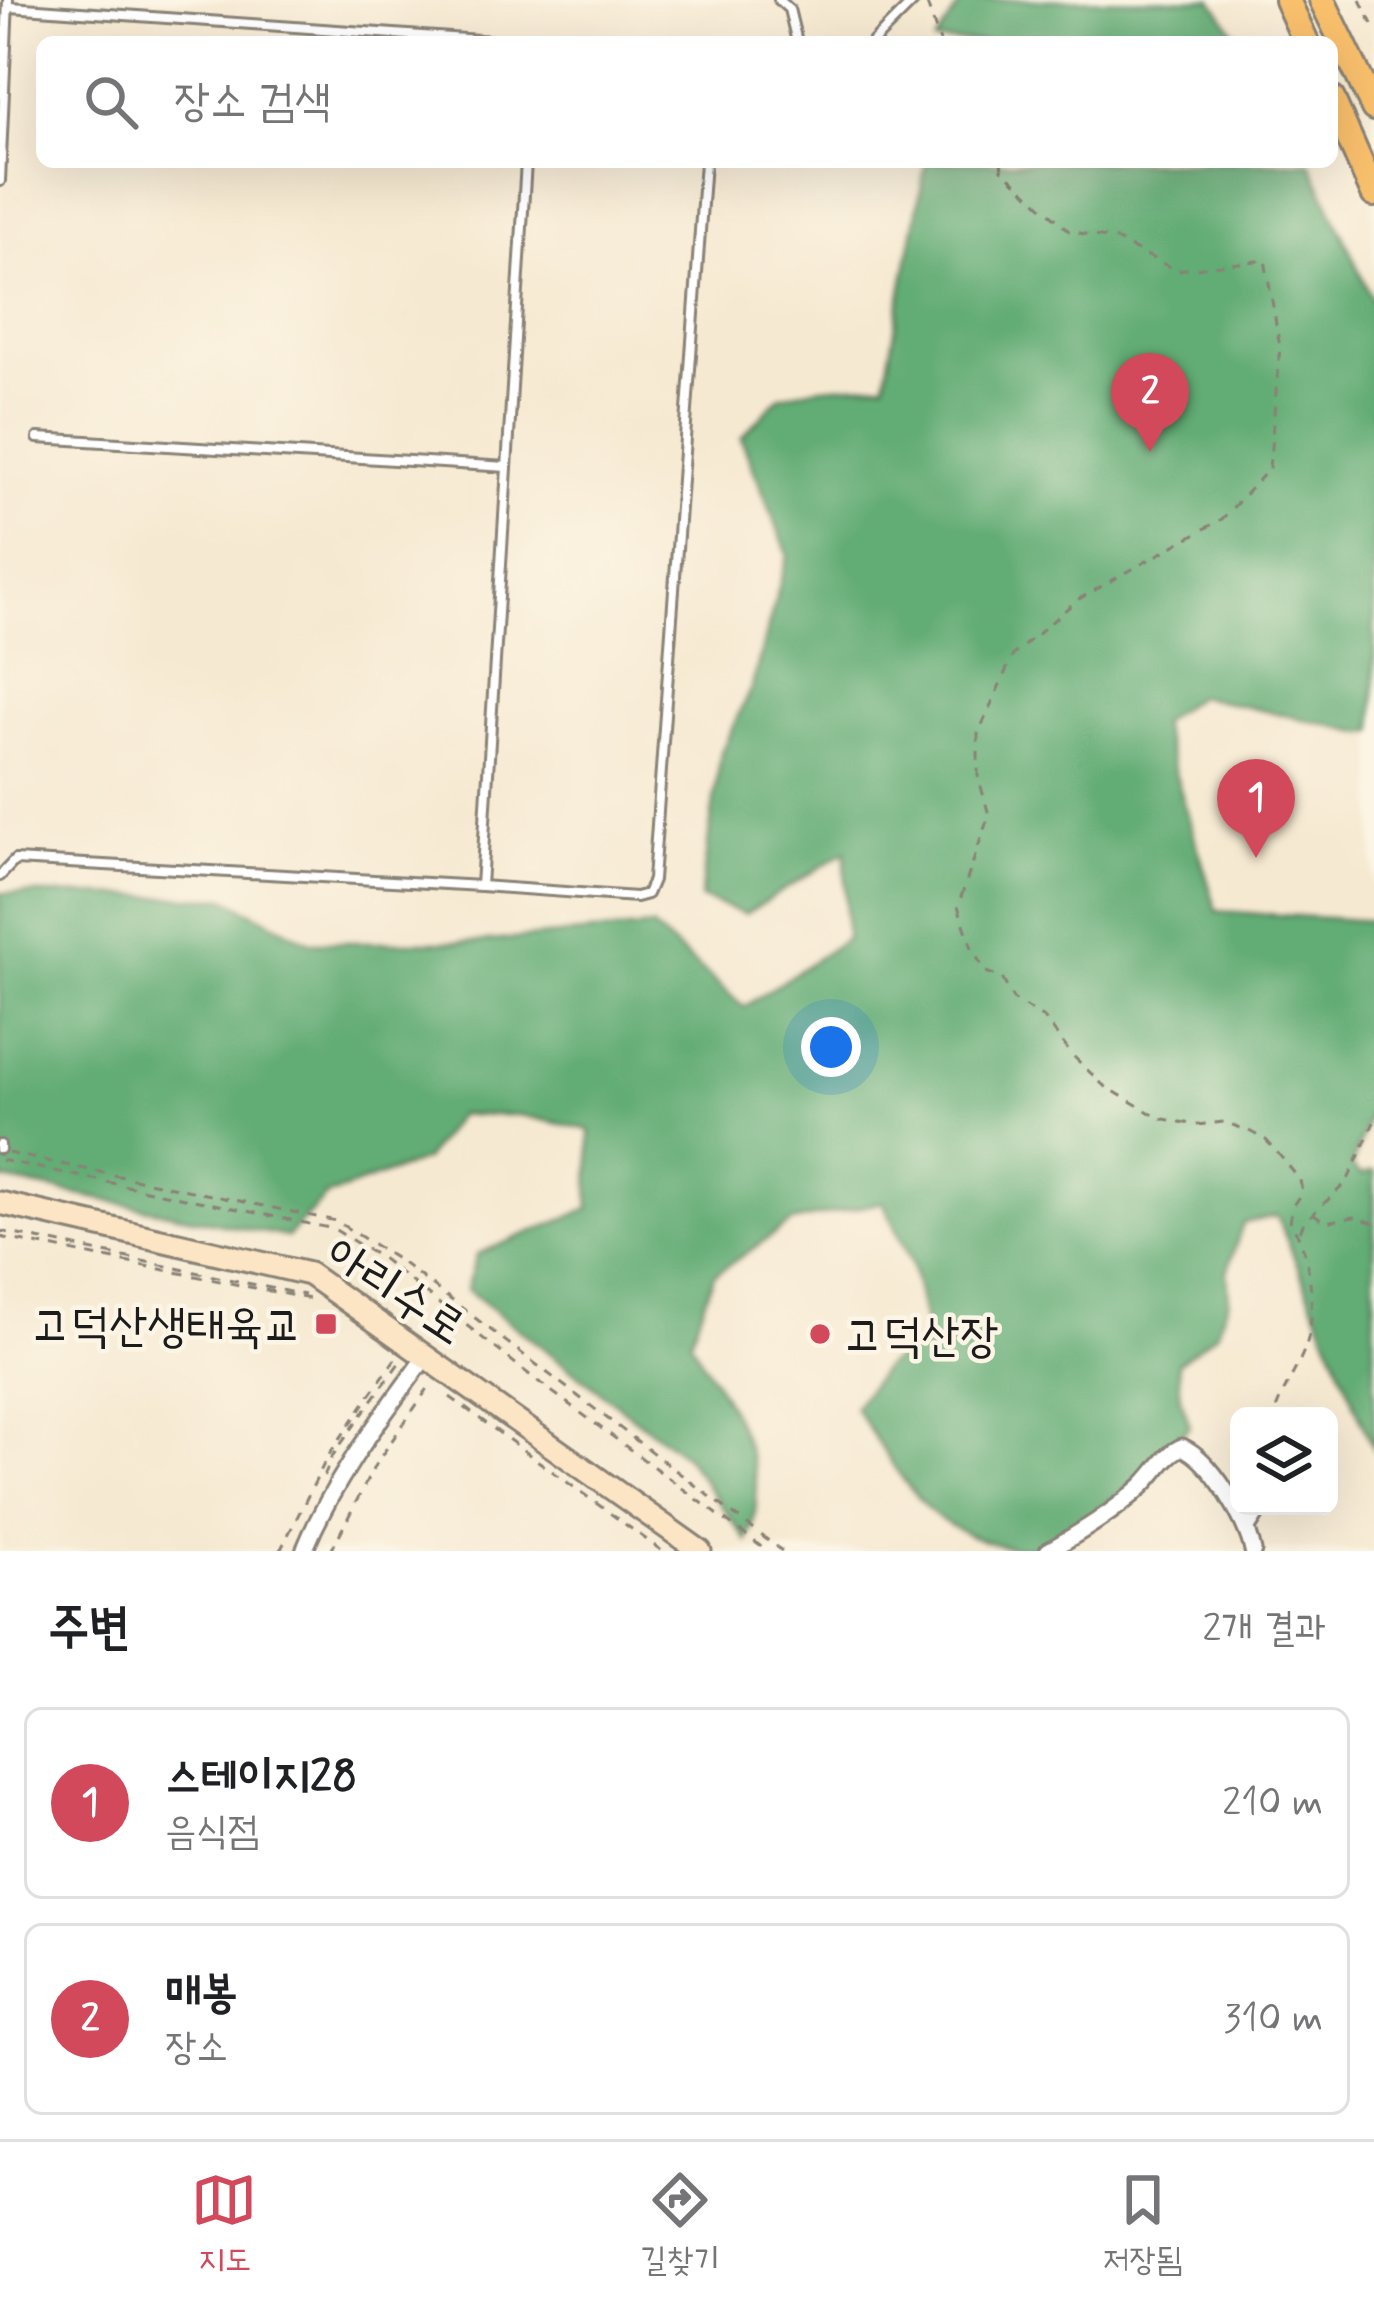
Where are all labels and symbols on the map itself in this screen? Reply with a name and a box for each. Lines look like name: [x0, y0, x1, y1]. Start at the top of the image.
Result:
pin: 2: [1111, 353, 1189, 452]
pin: 1: [1217, 759, 1295, 858]
your location: [801, 1017, 861, 1077]
street label: 아리수로: [313, 1223, 477, 1360]
place label: 고덕산생태육교: [32, 1296, 302, 1359]
place label: 고덕산장: [844, 1306, 999, 1369]
marker: 고덕산생태육교: [313, 1311, 339, 1337]
marker: 고덕산장: [807, 1321, 833, 1347]

